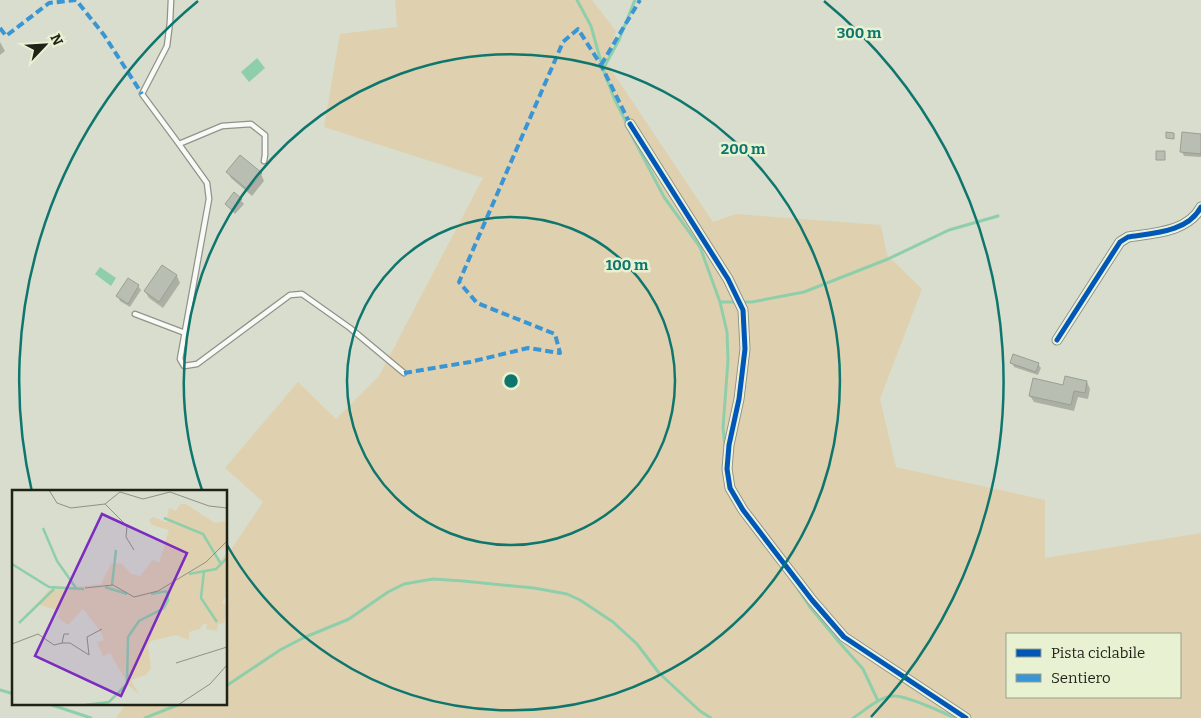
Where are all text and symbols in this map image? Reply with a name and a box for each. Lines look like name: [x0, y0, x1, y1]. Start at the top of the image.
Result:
north arrow: [20, 20, 70, 70]
text: 300 m: [837, 24, 882, 42]
text: N: [46, 31, 66, 48]
text: 200 m: [721, 140, 766, 158]
text: 100 m: [606, 256, 649, 274]
centre of rings: [502, 372, 520, 390]
inset map: [12, 490, 228, 706]
legend: [1006, 633, 1181, 698]
text: Pista ciclabile: [1051, 644, 1145, 662]
text: Sentiero: [1051, 669, 1111, 687]

